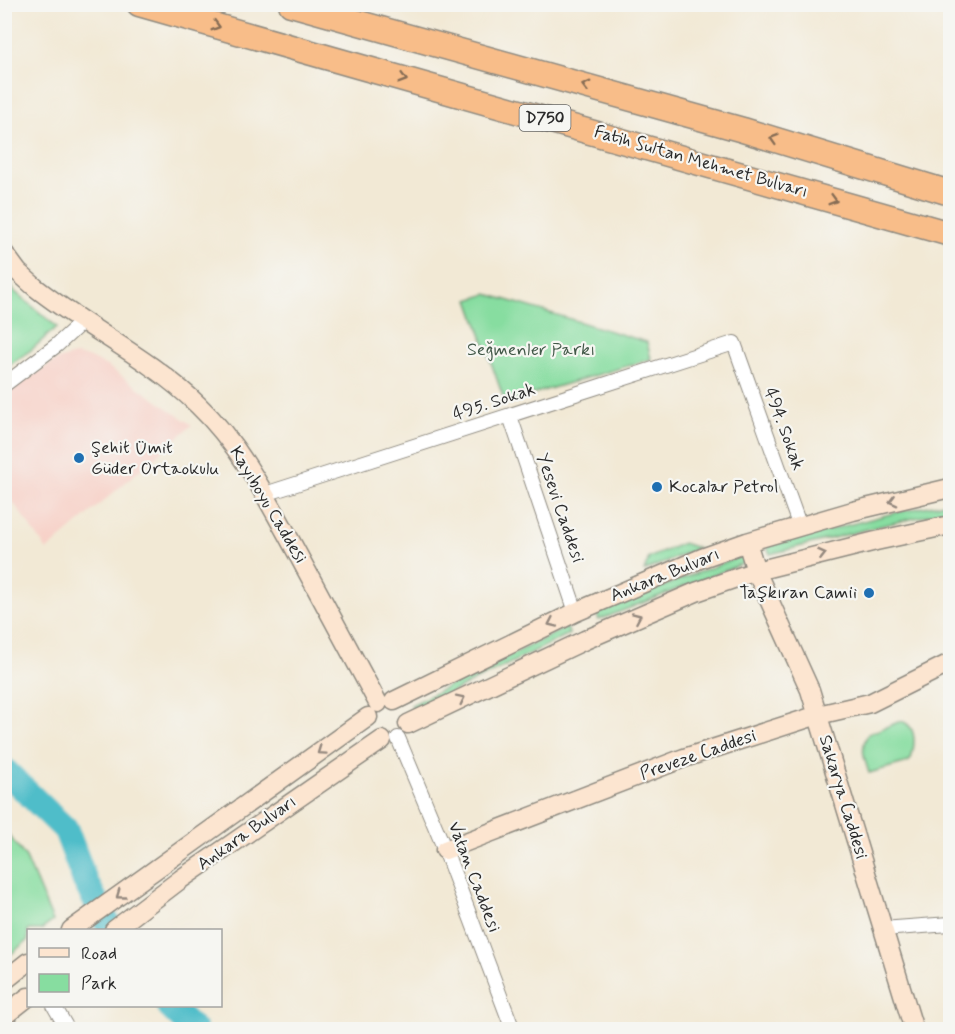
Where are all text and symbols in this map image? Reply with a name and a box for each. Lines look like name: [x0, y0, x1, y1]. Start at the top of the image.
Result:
one-way arrow: [210, 19, 220, 31]
one-way arrow: [398, 71, 408, 84]
one-way arrow: [581, 81, 592, 93]
road number: D750: [520, 105, 570, 131]
street label: Fatih Sultan Mehmet Bulvarı: [591, 120, 811, 204]
one-way arrow: [769, 134, 780, 146]
one-way arrow: [828, 193, 838, 205]
park label: Seğmenler Parkı: [467, 338, 595, 362]
street label: 495. Sokak: [450, 377, 538, 427]
street label: 494. Sokak: [758, 385, 810, 474]
place label: Şehit Ümit Güder Ortaokulu: [91, 436, 219, 481]
street label: Kayıboyu Caddesi: [224, 442, 312, 568]
street label: Yesevi Caddesi: [530, 450, 590, 566]
marker: Şehit Ümit Güder Ortaokulu: [72, 451, 86, 465]
place label: Kocalar Petrol: [669, 475, 778, 499]
marker: Kocalar Petrol: [650, 480, 664, 494]
one-way arrow: [889, 494, 899, 507]
street label: Ankara Bulvarı: [607, 542, 723, 608]
one-way arrow: [817, 549, 827, 562]
place label: Taşkıran Camii: [739, 581, 857, 605]
marker: Taşkıran Camii: [862, 586, 876, 600]
one-way arrow: [631, 612, 642, 624]
one-way arrow: [548, 616, 559, 628]
one-way arrow: [454, 694, 465, 706]
street label: Preveze Caddesi: [637, 724, 759, 786]
street label: Sakarya Caddesi: [813, 732, 873, 862]
one-way arrow: [316, 744, 327, 755]
street label: Ankara Bulvarı: [193, 790, 301, 876]
street label: Vatan Caddesi: [442, 818, 506, 936]
one-way arrow: [116, 887, 127, 898]
legend: [27, 929, 222, 1007]
text: Road: [81, 942, 117, 966]
text: Park: [81, 972, 117, 996]

